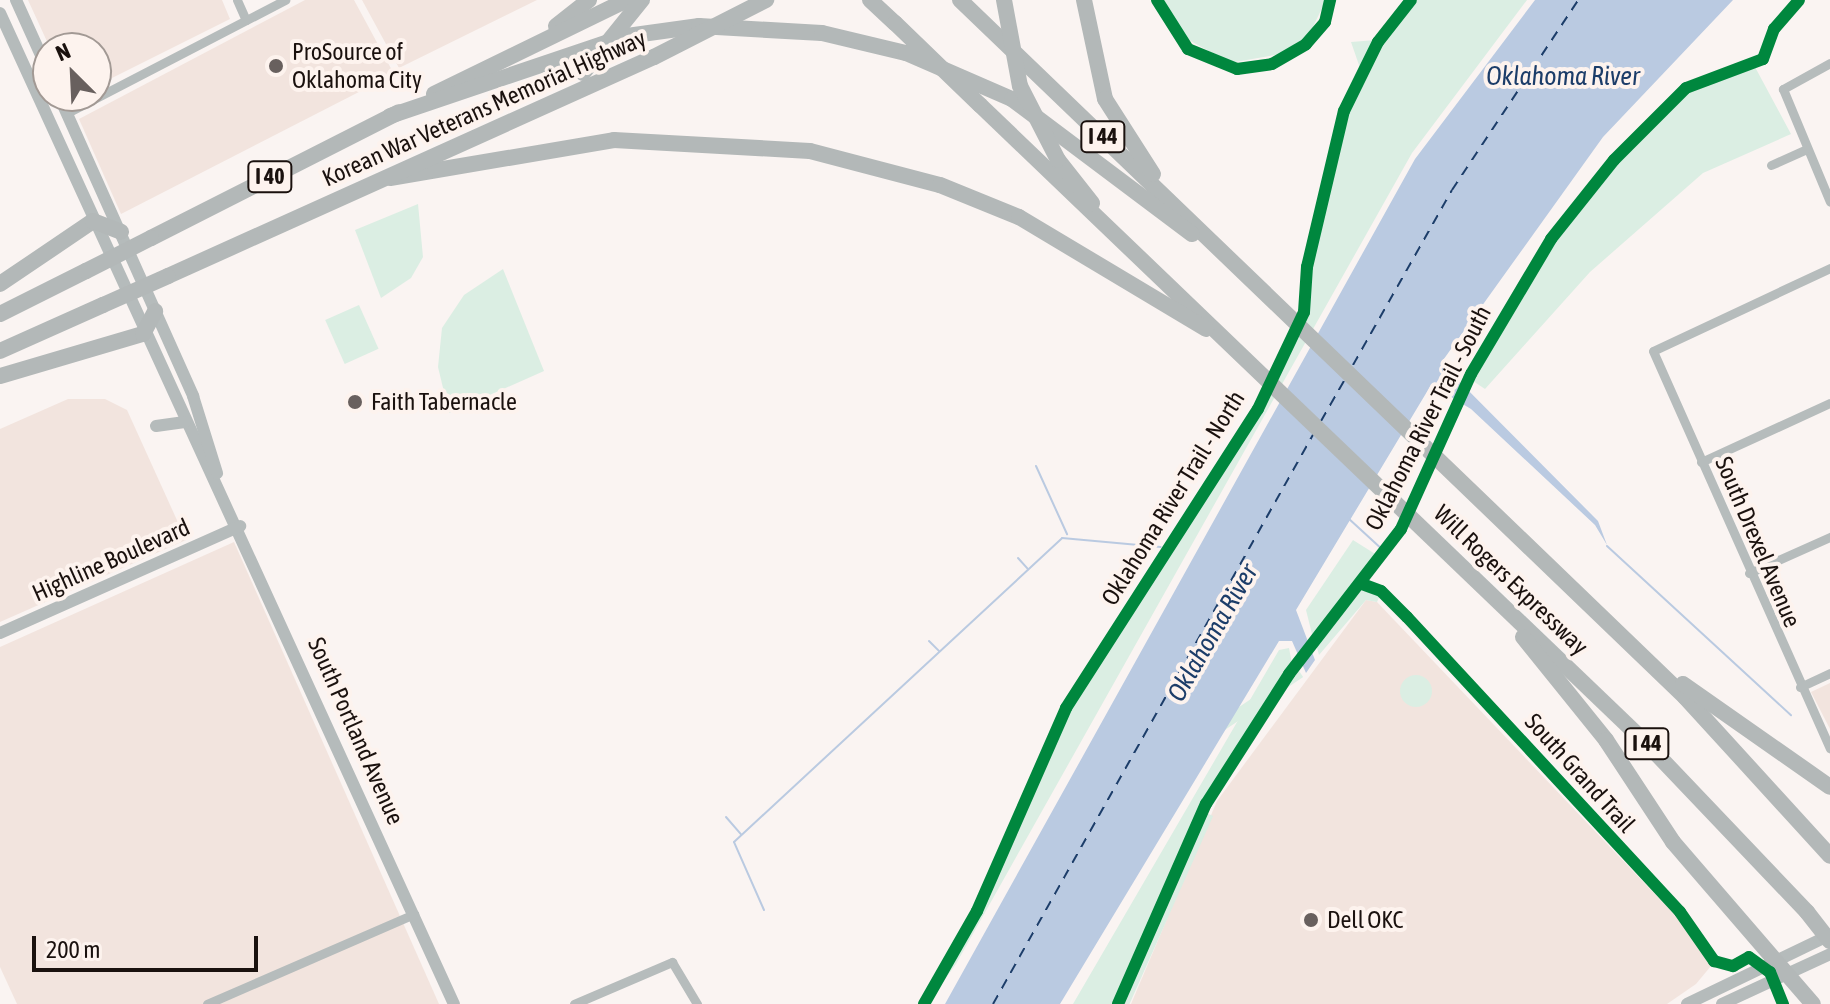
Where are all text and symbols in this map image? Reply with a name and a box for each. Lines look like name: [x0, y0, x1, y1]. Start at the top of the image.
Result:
street label: Korean War Veterans Memorial Highway: [318, 23, 650, 193]
north arrow: [32, 32, 112, 112]
text: N: [52, 37, 74, 66]
place label: ProSource of Oklahoma City: [292, 38, 422, 94]
marker: ProSource of Oklahoma City: [267, 57, 285, 75]
water label: Oklahoma River: [1486, 61, 1640, 93]
road number: I 44: [1079, 119, 1127, 155]
road number: I 40: [246, 159, 294, 195]
street label: Oklahoma River Trail - South: [1359, 301, 1497, 535]
street label: Oklahoma River Trail - North: [1095, 385, 1251, 611]
place label: Faith Tabernacle: [371, 388, 517, 416]
marker: Faith Tabernacle: [346, 393, 364, 411]
street label: South Drexel Avenue: [1709, 452, 1807, 632]
street label: Will Rogers Expressway: [1428, 499, 1594, 661]
street label: Highline Boulevard: [28, 512, 194, 608]
water label: Oklahoma River: [1161, 559, 1265, 707]
street label: South Portland Avenue: [302, 633, 410, 829]
street label: South Grand Trail: [1519, 708, 1641, 838]
road number: I 44: [1623, 726, 1671, 762]
place label: Dell OKC: [1327, 906, 1403, 934]
marker: Dell OKC: [1302, 911, 1320, 929]
scale bar: [36, 920, 262, 970]
text: 200 m: [46, 936, 100, 963]

